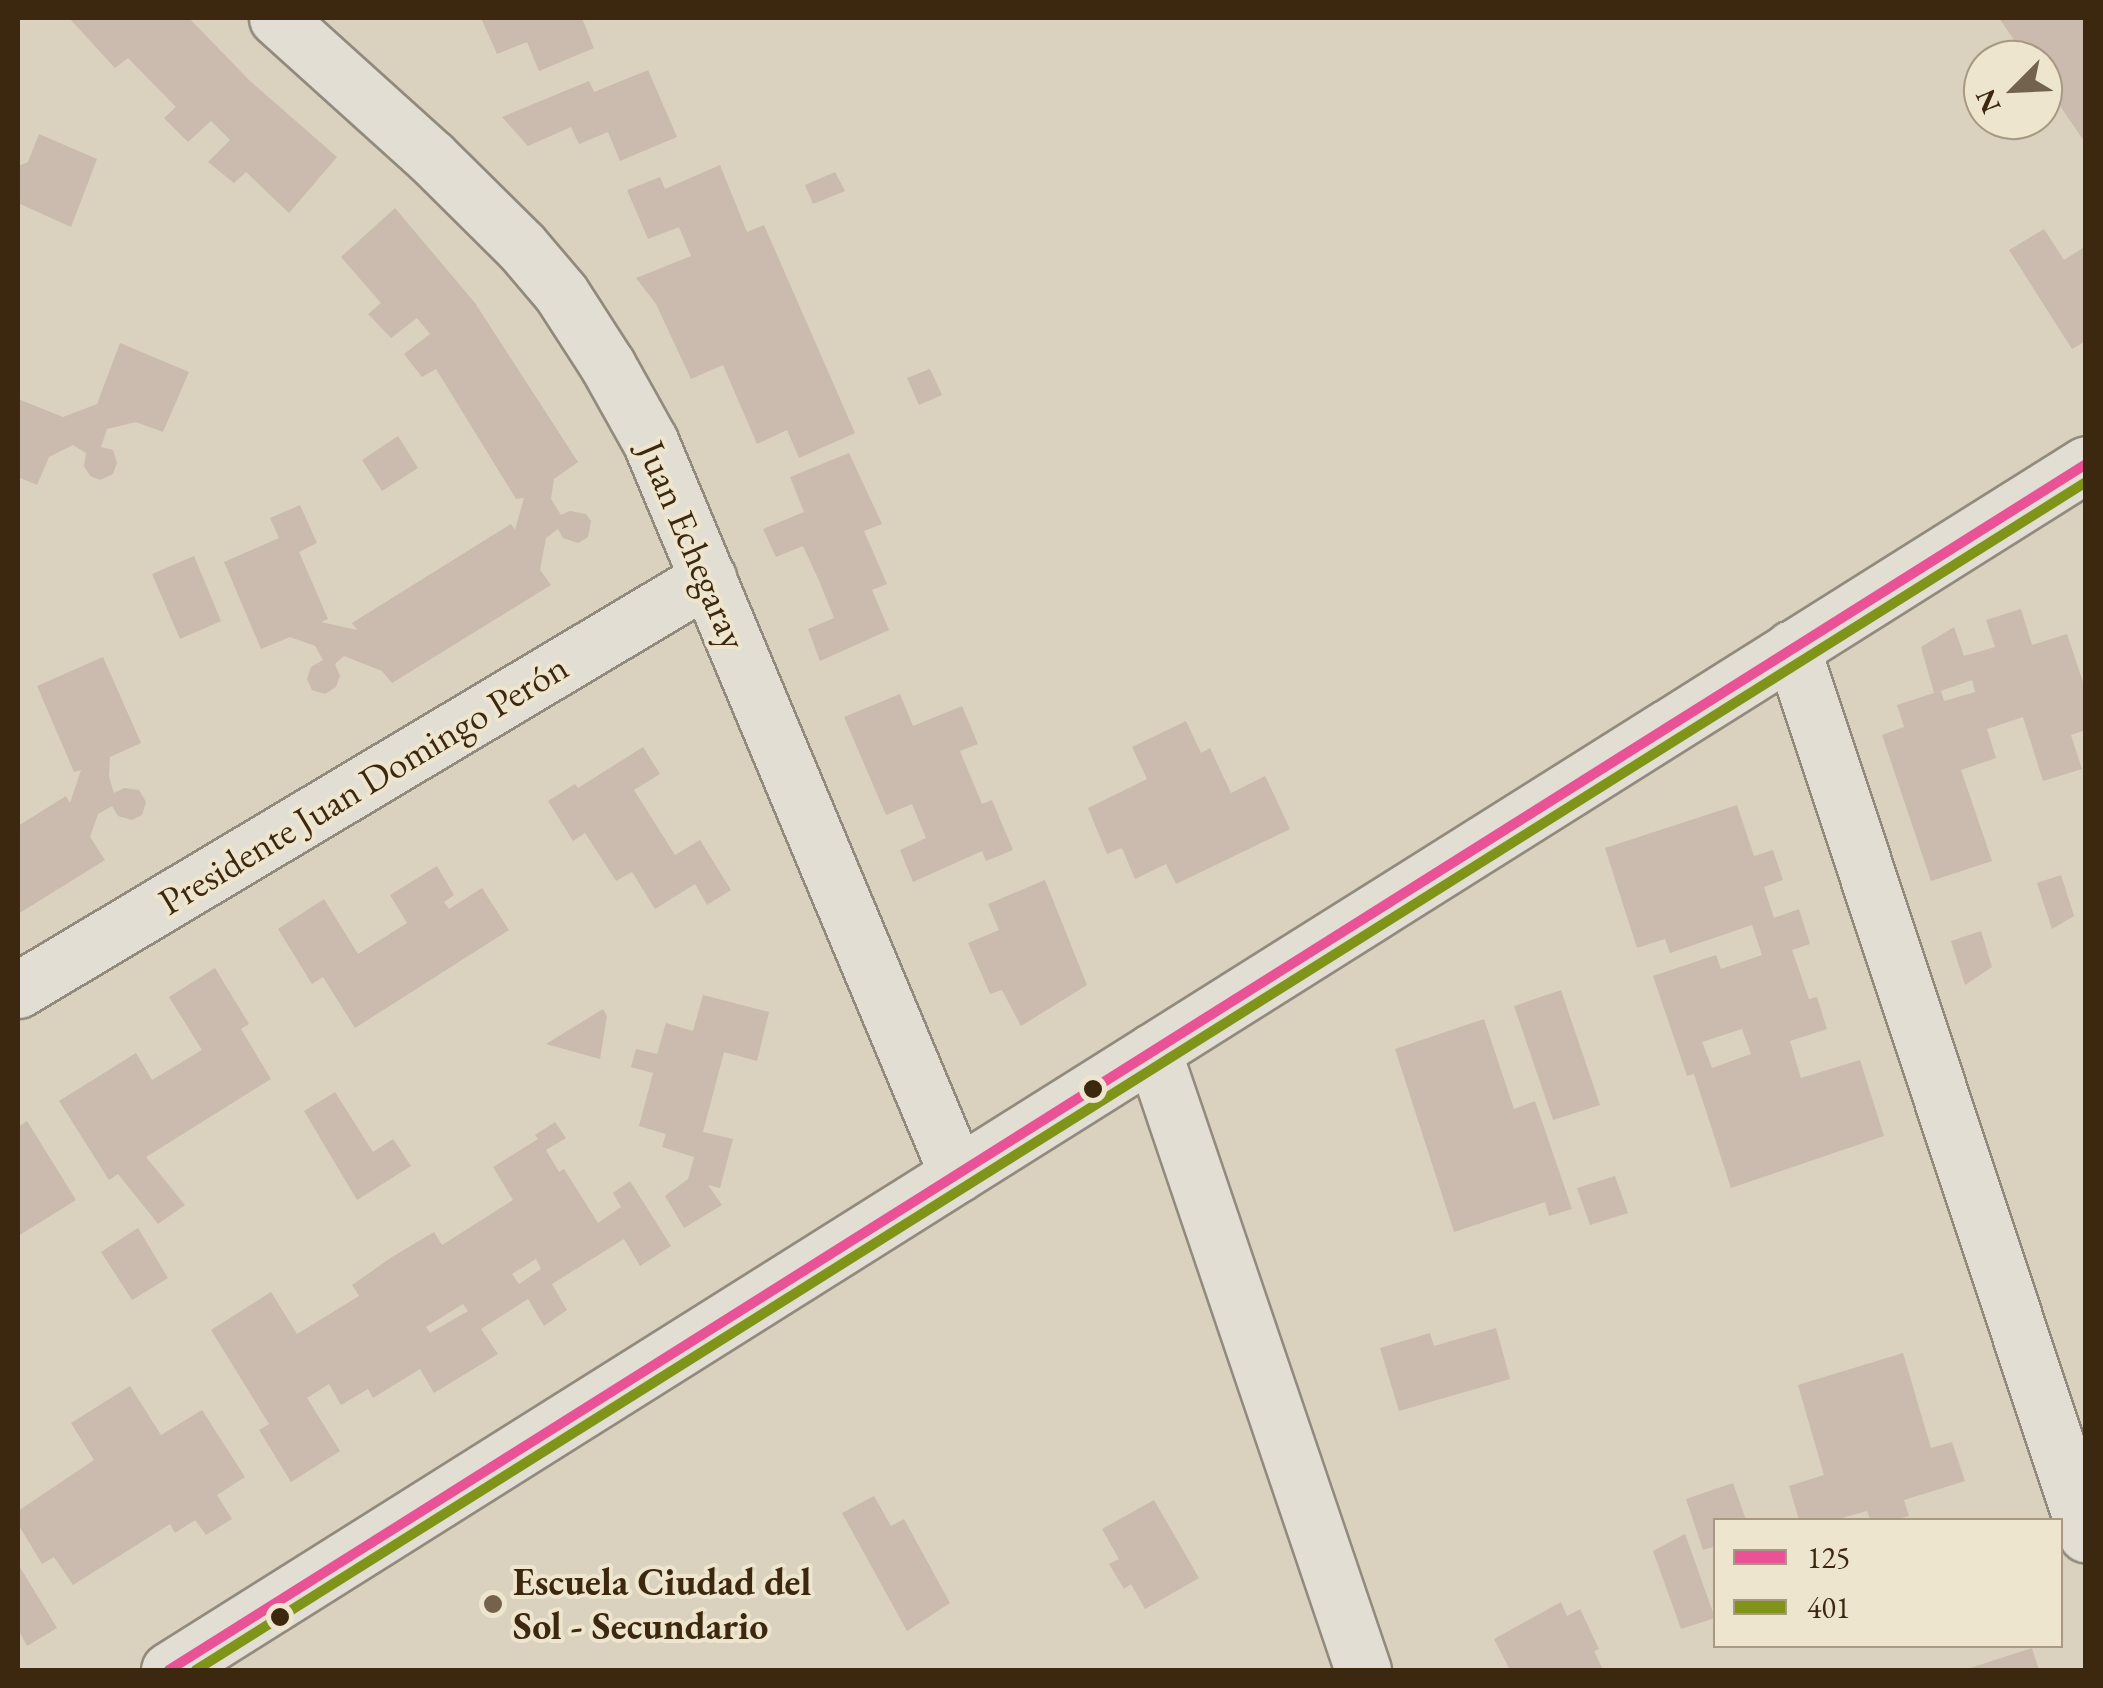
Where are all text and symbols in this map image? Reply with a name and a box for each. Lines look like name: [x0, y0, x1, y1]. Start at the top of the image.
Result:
north arrow: [1963, 40, 2063, 140]
text: N: [1966, 84, 2008, 119]
street label: Juan Echegaray: [629, 434, 757, 656]
street label: Presidente Juan Domingo Perón: [150, 644, 576, 924]
unlabelled marker: [1083, 1079, 1103, 1099]
legend: [1713, 1518, 2063, 1648]
text: 125: [1807, 1538, 1850, 1577]
place label: Escuela Ciudad del Sol - Secundario: [513, 1559, 811, 1648]
text: 401: [1807, 1588, 1850, 1627]
marker: Escuela Ciudad del Sol - Secundario: [482, 1593, 504, 1615]
unlabelled marker: [270, 1607, 290, 1627]

